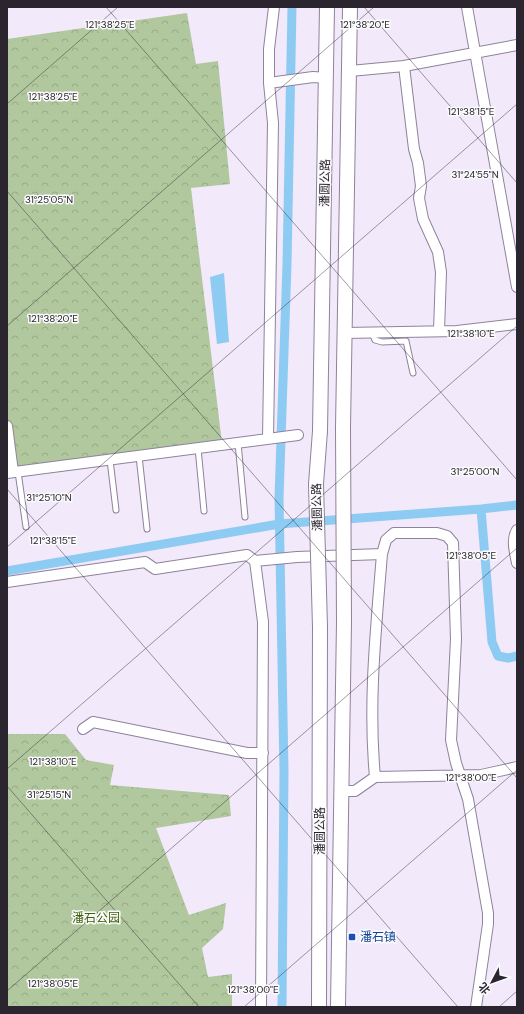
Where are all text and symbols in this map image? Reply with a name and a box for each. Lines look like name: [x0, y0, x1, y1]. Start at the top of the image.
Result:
text: 121°38'25"E: [85, 18, 135, 31]
text: 121°38'20"E: [340, 18, 390, 31]
text: 121°38'25"E: [28, 90, 78, 103]
text: 121°38'15"E: [448, 105, 495, 118]
street label: 潘圆公路: [317, 159, 333, 207]
text: 31°24'55"N: [451, 168, 499, 181]
text: 31°25'05"N: [25, 193, 73, 206]
text: 121°38'20"E: [28, 312, 78, 325]
text: 121°38'10"E: [447, 327, 495, 340]
text: 31°25'00"N: [450, 465, 500, 478]
street label: 潘圆公路: [309, 483, 325, 531]
text: 31°25'10"N: [26, 491, 72, 504]
text: 121°38'15"E: [30, 534, 77, 547]
text: 121°38'05"E: [446, 549, 497, 562]
text: 121°38'10"E: [29, 755, 77, 768]
text: 121°38'00"E: [445, 771, 497, 784]
text: 31°25'15"N: [27, 788, 71, 801]
street label: 潘圆公路: [312, 807, 328, 855]
park label: 潘石公园: [72, 910, 120, 926]
place label: 潘石镇: [360, 929, 396, 945]
marker: 潘石镇: [347, 932, 357, 942]
north arrow: [472, 962, 512, 1002]
text: 121°38'05"E: [28, 977, 79, 990]
text: 北: [476, 980, 493, 997]
text: 121°38'00"E: [227, 983, 279, 996]

